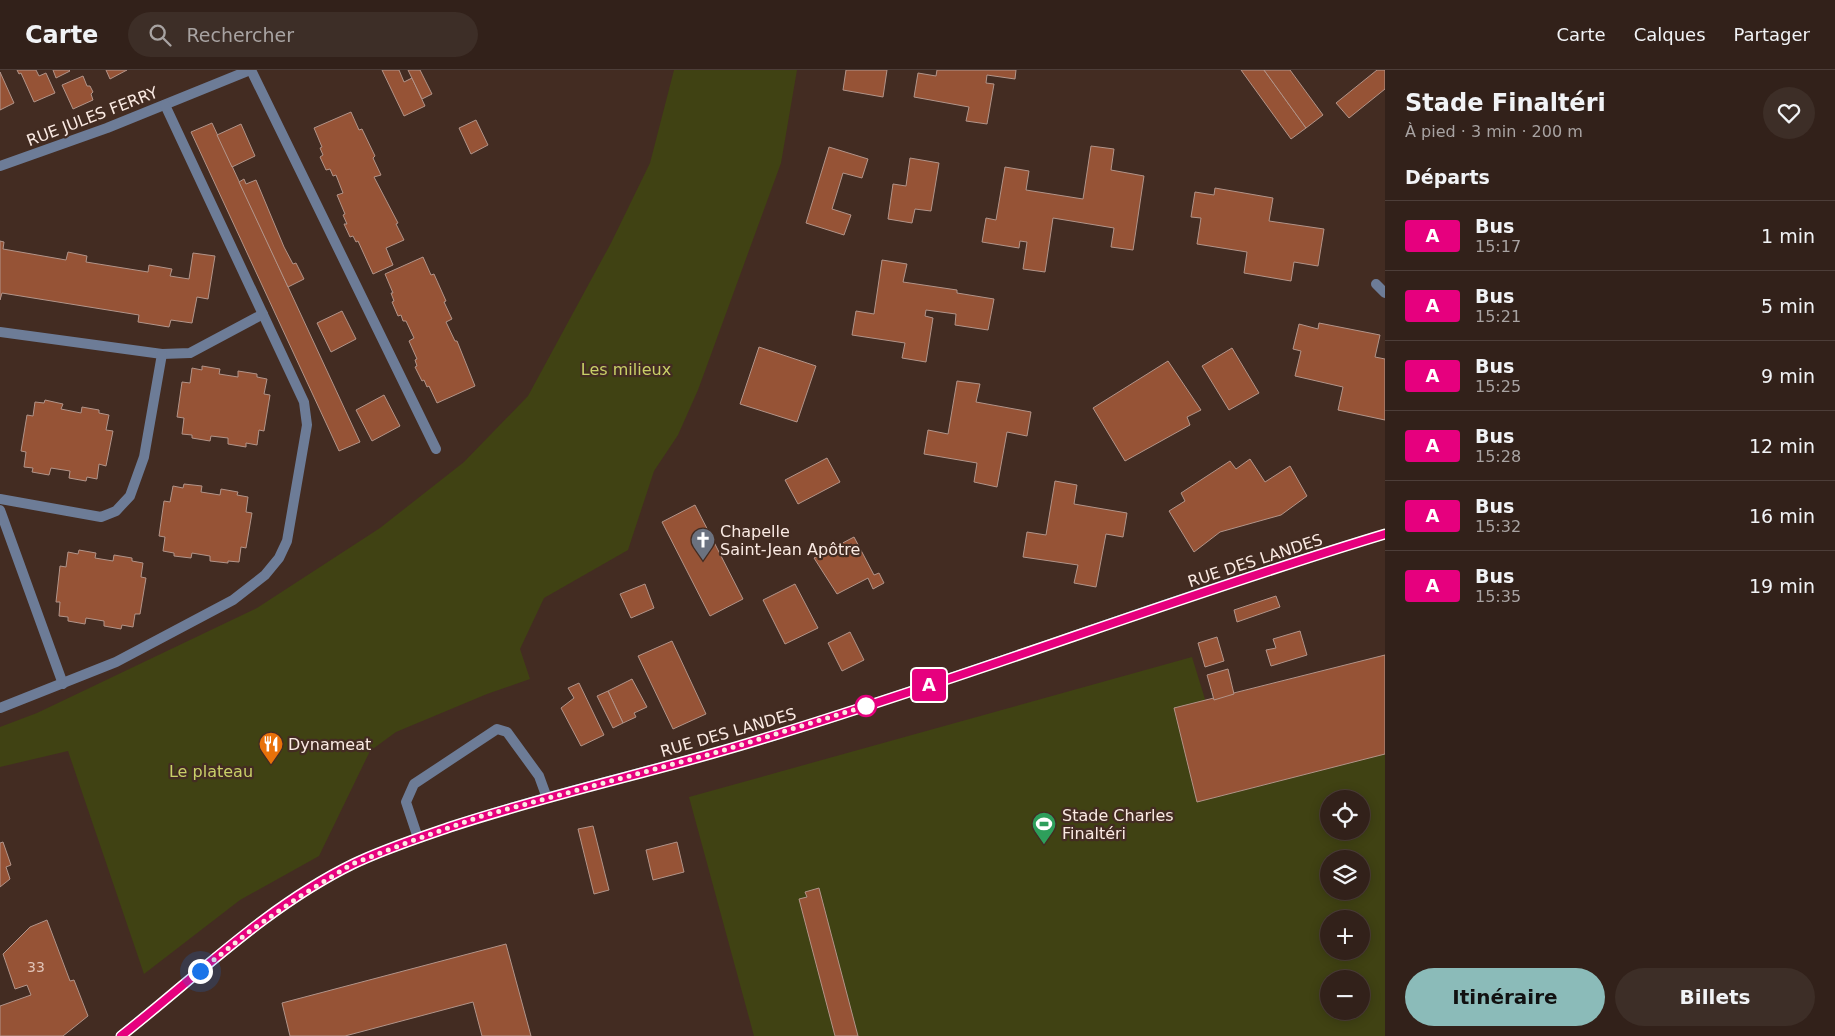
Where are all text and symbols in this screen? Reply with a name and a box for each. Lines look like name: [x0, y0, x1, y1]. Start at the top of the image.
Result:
search box: [128, 12, 478, 57]
text: Carte: [25, 21, 98, 49]
icon: search: [146, 21, 174, 49]
text: Rechercher: [186, 24, 294, 46]
text: Carte: [1557, 24, 1606, 45]
text: Calques: [1634, 24, 1706, 45]
text: Partager: [1734, 24, 1810, 45]
street label: RUE JULES FERRY: [24, 83, 161, 150]
button: heart: [1763, 87, 1815, 139]
text: Stade Finaltéri: [1405, 89, 1606, 117]
text: À pied · 3 min · 200 m: [1405, 122, 1583, 141]
text: Départs: [1405, 166, 1490, 188]
text: Bus: [1475, 215, 1514, 237]
text: A: [1426, 225, 1439, 246]
text: 1 min: [1761, 225, 1815, 247]
text: 15:17: [1475, 237, 1521, 256]
text: Bus: [1475, 285, 1514, 307]
text: A: [1426, 295, 1439, 316]
text: 5 min: [1761, 295, 1815, 317]
text: 15:21: [1475, 307, 1521, 326]
text: Bus: [1475, 355, 1514, 377]
park label: Les milieux: [581, 360, 671, 379]
text: A: [1426, 365, 1439, 386]
text: 9 min: [1761, 365, 1815, 387]
text: 15:25: [1475, 377, 1521, 396]
text: Bus: [1475, 425, 1514, 447]
text: A: [1426, 435, 1439, 456]
text: 12 min: [1749, 435, 1815, 457]
text: 15:28: [1475, 447, 1521, 466]
text: Bus: [1475, 495, 1514, 517]
text: A: [1426, 505, 1439, 526]
text: 16 min: [1749, 505, 1815, 527]
text: 15:32: [1475, 517, 1521, 536]
place label: Chapelle Saint-Jean Apôtre: [720, 522, 860, 559]
church icon: Chapelle Saint-Jean Apôtre: [690, 527, 716, 561]
street label: RUE DES LANDES: [1185, 530, 1325, 591]
text: Bus: [1475, 565, 1514, 587]
text: A: [1426, 575, 1439, 596]
text: 19 min: [1749, 575, 1815, 597]
text: 15:35: [1475, 587, 1521, 606]
line badge: A: [913, 669, 945, 701]
text: A: [922, 674, 936, 695]
unlabelled marker: [855, 695, 877, 717]
street label: RUE DES LANDES: [658, 704, 798, 761]
restaurant icon: Dynameat: [258, 731, 284, 765]
place label: Dynameat: [288, 735, 371, 754]
park label: Le plateau: [169, 762, 253, 781]
map controls: [1320, 790, 1370, 1020]
button: locate: [1320, 790, 1370, 840]
place label: Stade Charles Finaltéri: [1062, 806, 1174, 843]
sports icon: Stade Charles Finaltéri: [1031, 811, 1057, 845]
button: layers: [1320, 850, 1370, 900]
button: +: [1320, 910, 1370, 960]
house number: 33: [27, 959, 45, 975]
your location: [188, 959, 213, 984]
button: Itinéraire: [1405, 968, 1605, 1026]
button: Billets: [1615, 968, 1815, 1026]
button: −: [1320, 970, 1370, 1020]

